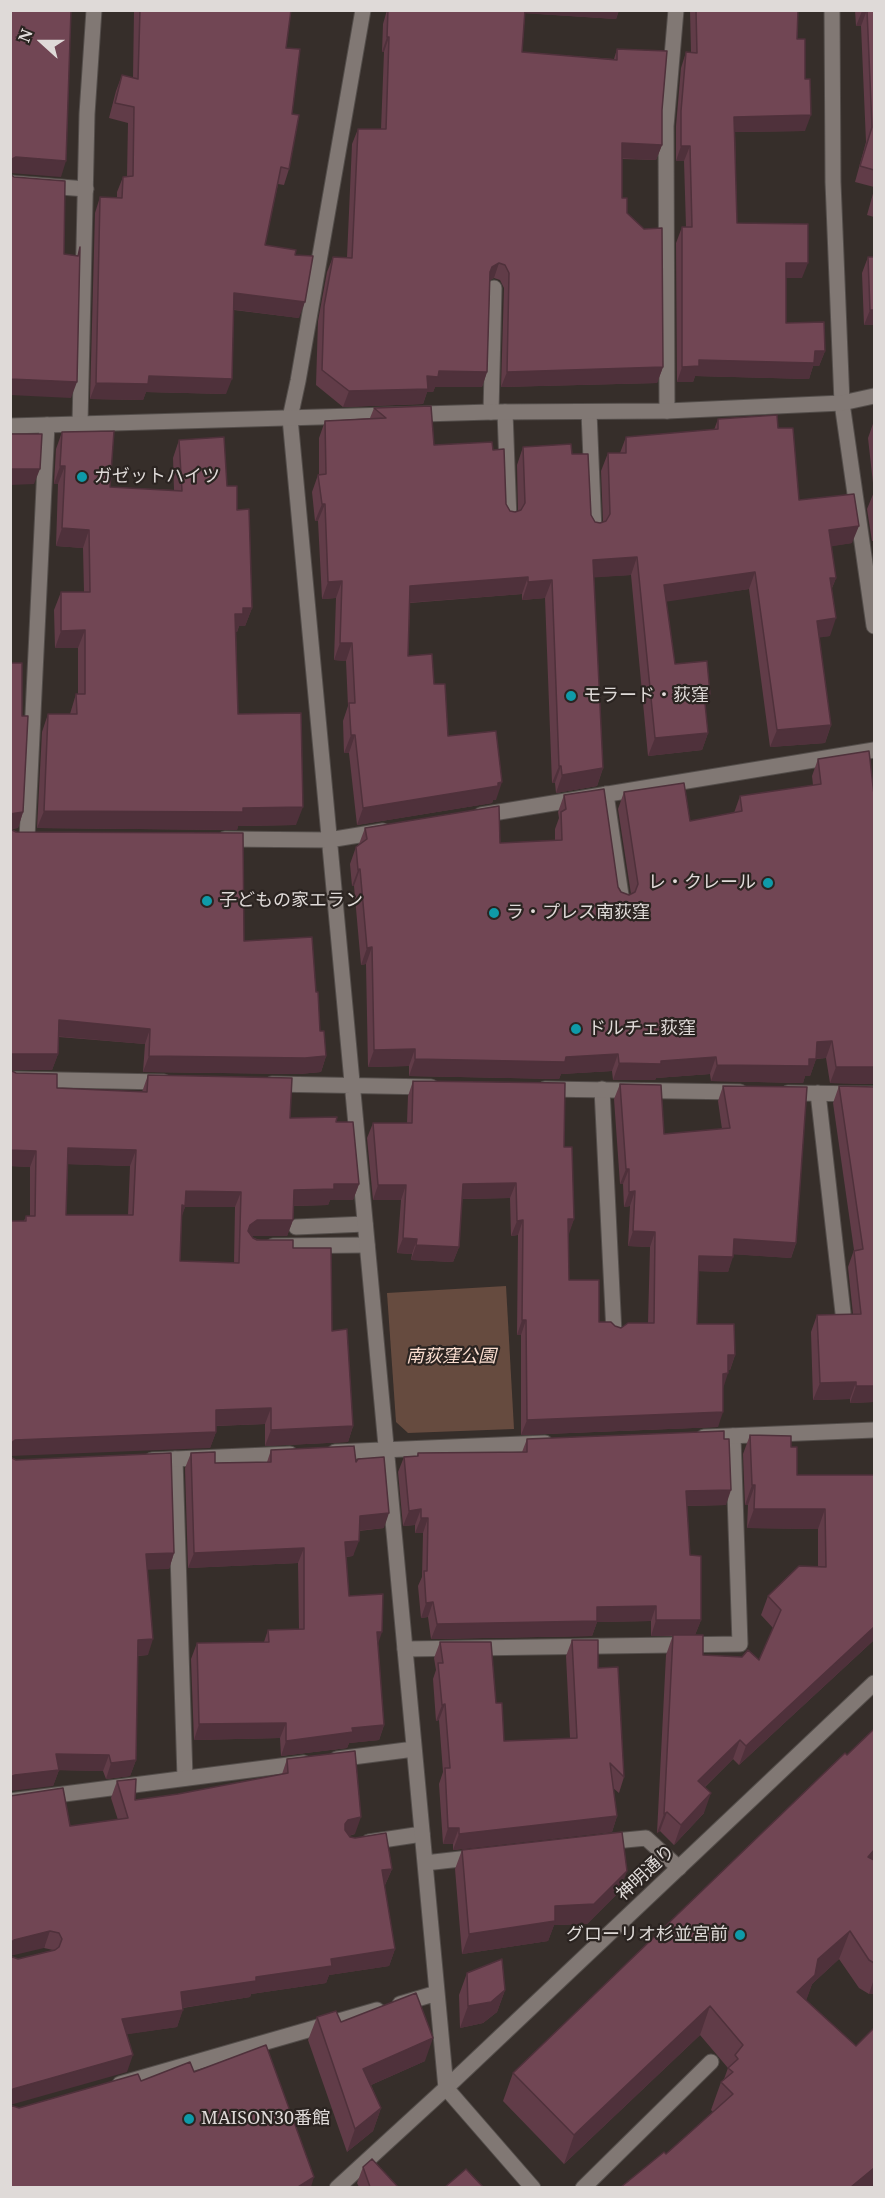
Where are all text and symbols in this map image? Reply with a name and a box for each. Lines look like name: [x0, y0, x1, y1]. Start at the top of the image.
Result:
north arrow: [12, 12, 72, 72]
text: N: [13, 26, 38, 45]
place label: ガゼットハイツ: [94, 466, 220, 488]
marker: ガゼットハイツ: [75, 470, 89, 484]
place label: モラード・荻窪: [583, 685, 709, 707]
marker: モラード・荻窪: [564, 689, 578, 703]
place label: レ・クレール: [648, 872, 756, 894]
marker: レ・クレール: [761, 876, 775, 890]
place label: 子どもの家エラン: [219, 890, 363, 912]
marker: 子どもの家エラン: [200, 894, 214, 908]
place label: ラ・プレス南荻窪: [506, 902, 650, 924]
marker: ラ・プレス南荻窪: [487, 906, 501, 920]
place label: ドルチェ荻窪: [588, 1018, 696, 1040]
marker: ドルチェ荻窪: [569, 1022, 583, 1036]
park label: 南荻窪公園: [406, 1346, 496, 1368]
street label: 神明通り: [612, 1841, 680, 1905]
place label: グローリオ杉並宮前: [566, 1924, 728, 1946]
marker: グローリオ杉並宮前: [733, 1928, 747, 1942]
place label: MAISON30番館: [201, 2108, 330, 2130]
marker: MAISON30番館: [182, 2112, 196, 2126]

